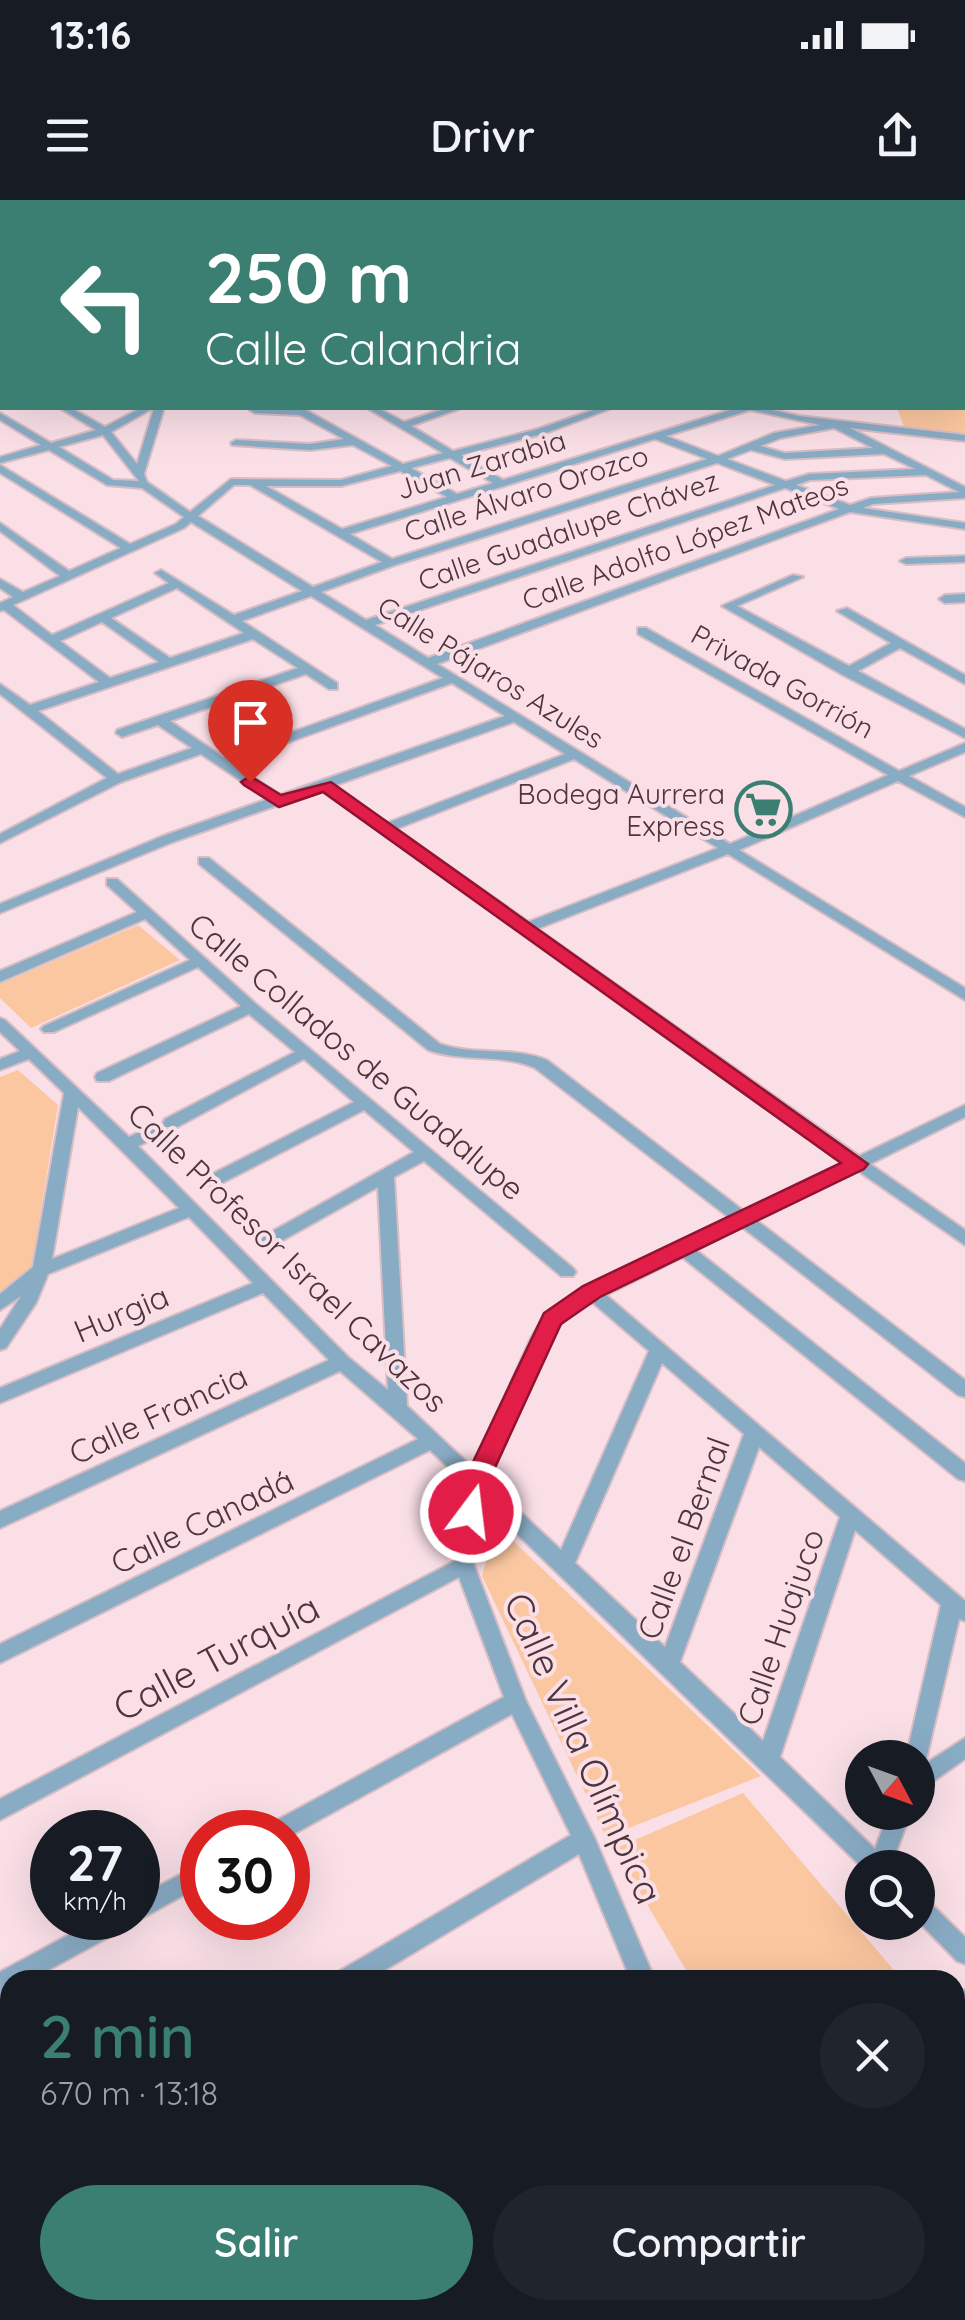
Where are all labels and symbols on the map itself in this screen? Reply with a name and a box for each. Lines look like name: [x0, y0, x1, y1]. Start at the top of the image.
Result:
street label: Juan Zarabia: [392, 422, 570, 506]
street label: Calle Álvaro Orozco: [400, 437, 652, 549]
street label: Calle Guadalupe Chávez: [413, 462, 723, 598]
street label: Calle Adolfo López Mateos: [517, 467, 853, 617]
street label: Calle Pájaros Azules: [372, 588, 610, 756]
street label: Privada Gorrión: [685, 616, 881, 746]
pin: [208, 680, 293, 783]
place label: Bodega Aurrera Express: [517, 776, 725, 843]
supermarket icon: Bodega Aurrera Express: [734, 779, 794, 839]
street label: Calle Collados de Guadalupe: [181, 904, 533, 1208]
street label: Calle Profesor Israel Cavazos: [120, 1093, 456, 1421]
street label: Hurgia: [67, 1275, 175, 1351]
street label: Calle Francia: [63, 1355, 253, 1473]
street label: Calle el Bernal: [628, 1431, 738, 1645]
street label: Calle Canadá: [104, 1460, 300, 1582]
position arrow: [419, 1460, 523, 1564]
street label: Calle Huajuco: [728, 1524, 832, 1730]
street label: Calle Turquía: [105, 1583, 327, 1731]
street label: Calle Villa Olímpica: [494, 1585, 674, 1911]
north arrow: [845, 1740, 935, 1830]
speed limit sign: 30: [180, 1810, 310, 1940]

